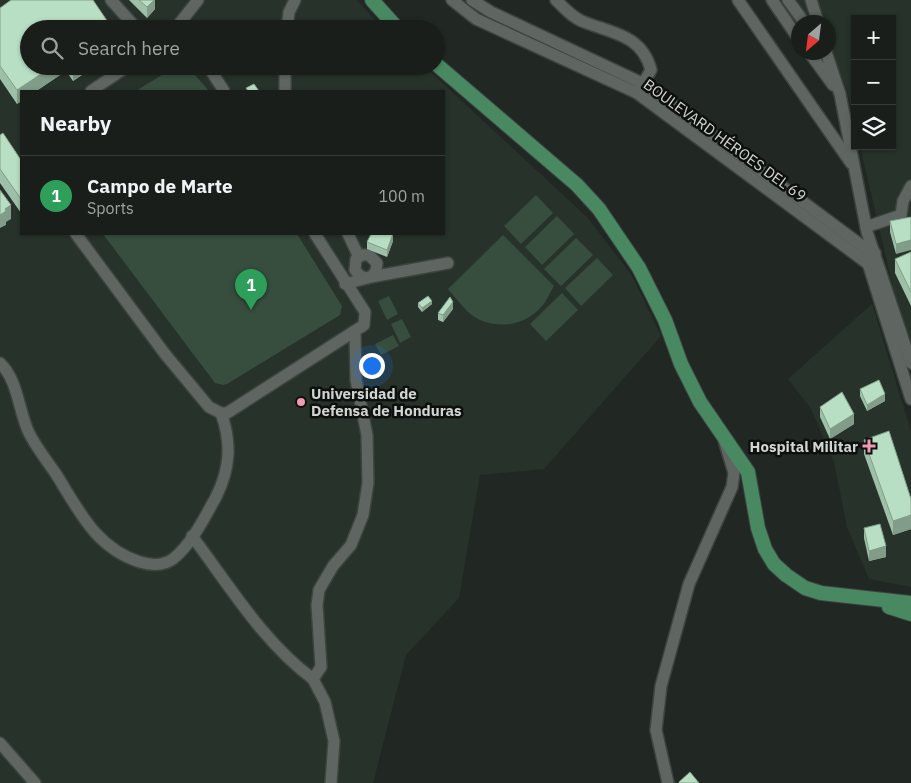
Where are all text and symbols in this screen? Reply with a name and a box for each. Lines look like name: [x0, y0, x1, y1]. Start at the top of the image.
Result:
north arrow: [791, 15, 836, 60]
map controls: [851, 15, 896, 150]
button: +: [851, 15, 896, 60]
search box: [20, 20, 445, 75]
icon: search: [38, 34, 66, 62]
text: Search here: [78, 36, 180, 60]
button: −: [851, 60, 896, 105]
street label: BOULEVARD HÉROES DEL 69: [640, 75, 810, 205]
button: layers: [851, 105, 896, 150]
text: Nearby: [40, 109, 111, 137]
text: Campo de Marte: [87, 174, 233, 198]
text: 1: [51, 186, 61, 206]
text: 100 m: [378, 186, 425, 206]
text: Sports: [87, 198, 134, 218]
pin: 1: [235, 269, 267, 310]
your location: [359, 353, 385, 379]
place label: Universidad de Defensa de Honduras: [311, 384, 462, 420]
marker: Universidad de Defensa de Honduras: [295, 396, 307, 408]
place label: Hospital Militar: [750, 437, 858, 456]
marker: Hospital Militar: [862, 439, 876, 453]

